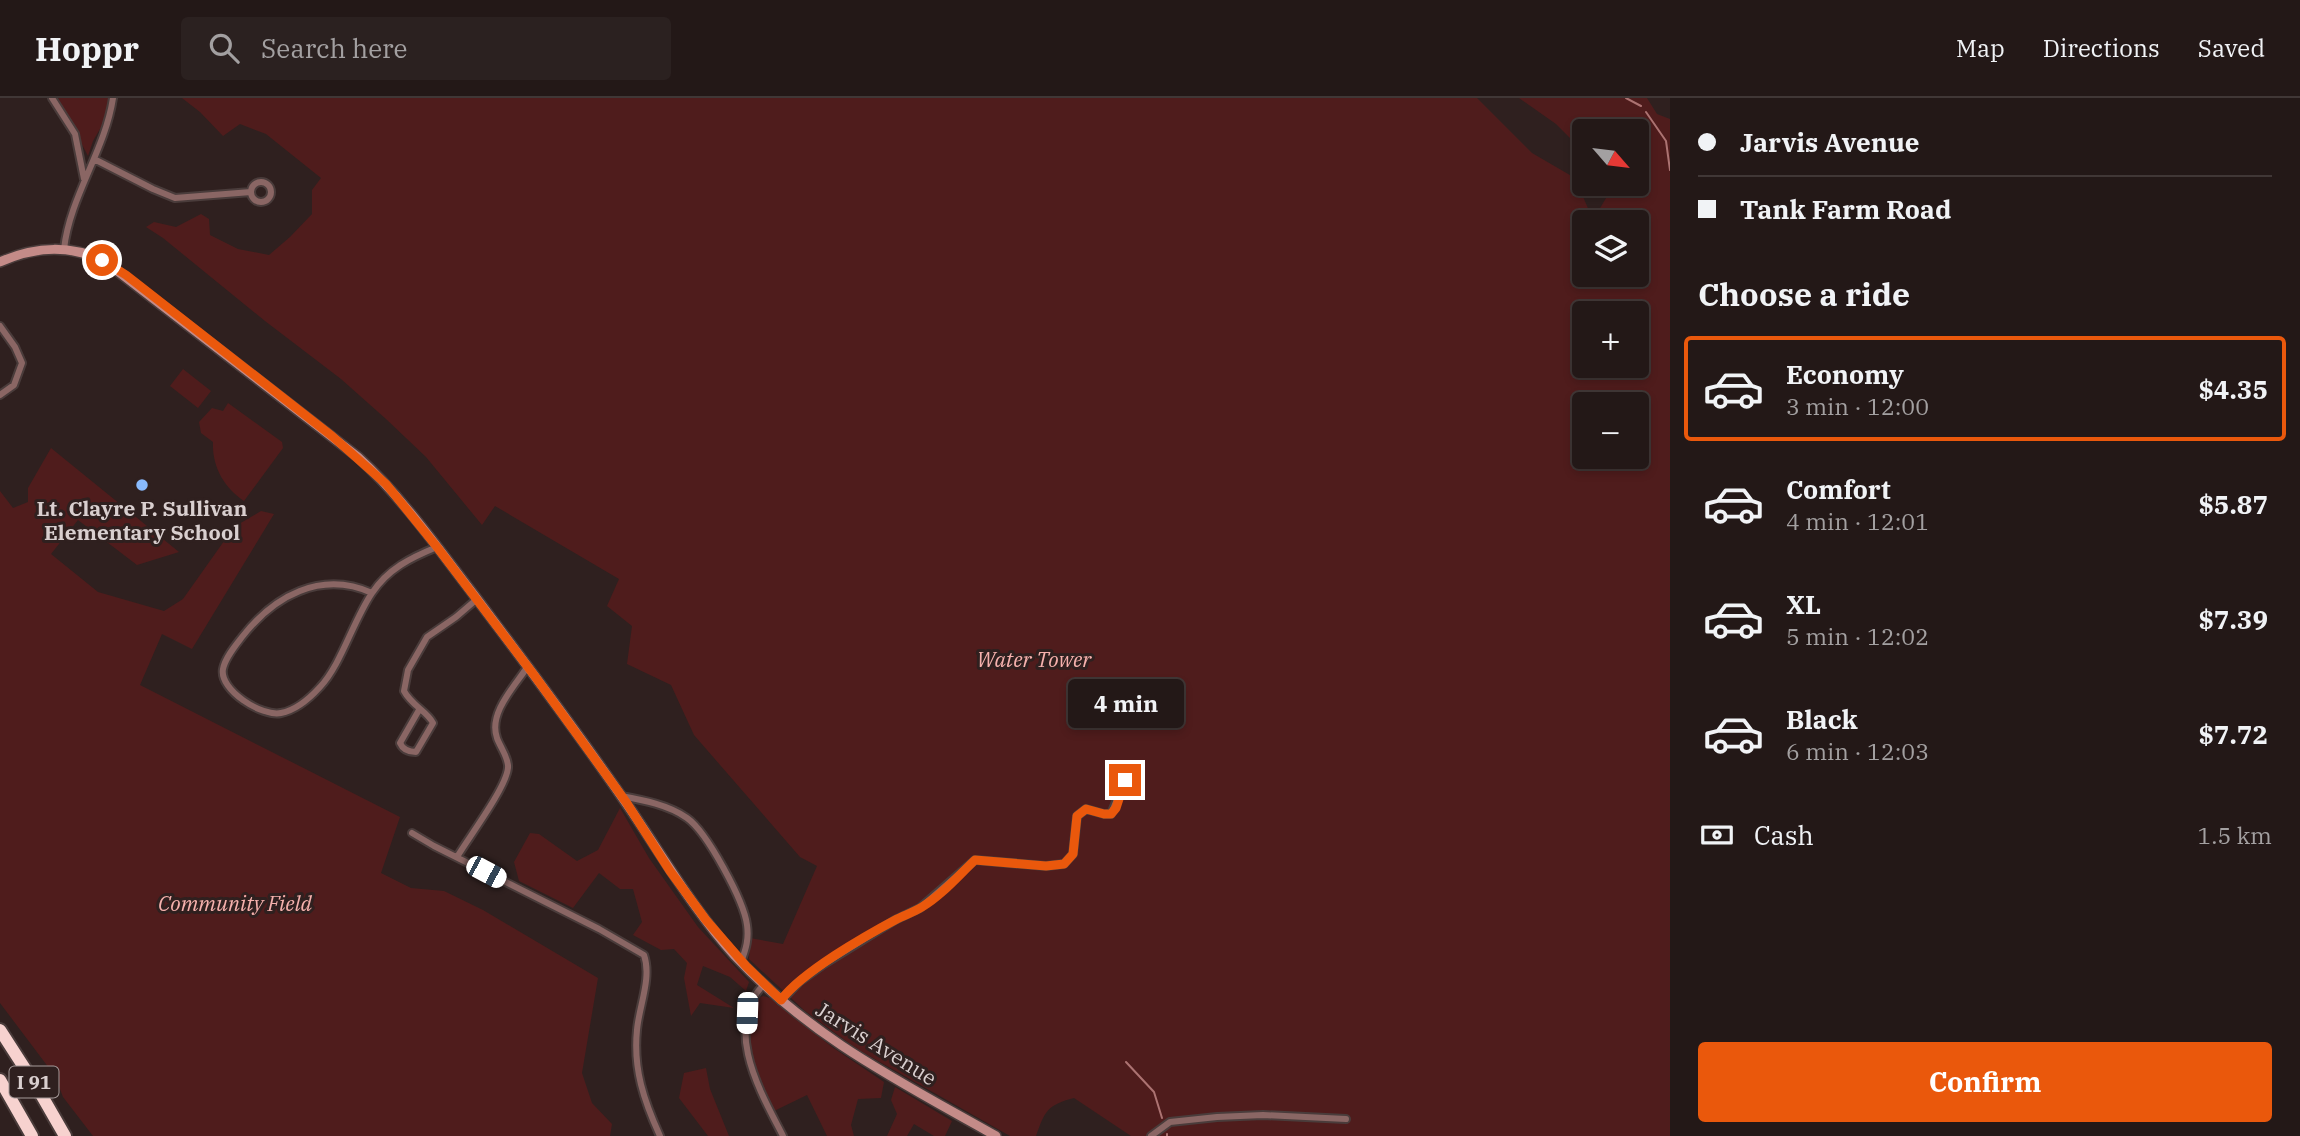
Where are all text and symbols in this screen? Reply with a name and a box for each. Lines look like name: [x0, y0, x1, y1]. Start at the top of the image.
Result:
search box: [181, 17, 671, 80]
text: Hoppr: [35, 27, 139, 70]
icon: search: [205, 29, 243, 67]
text: Search here: [261, 31, 408, 65]
text: Map: [1956, 32, 2005, 64]
text: Directions: [2043, 32, 2160, 64]
text: Saved: [2198, 32, 2265, 64]
north arrow: [1572, 119, 1648, 196]
map controls: [1572, 119, 1649, 469]
text: Jarvis Avenue: [1740, 125, 1919, 159]
text: Tank Farm Road: [1740, 192, 1951, 226]
button: layers: [1572, 210, 1649, 287]
route start: [86, 244, 118, 276]
text: Choose a ride: [1698, 273, 1910, 315]
button: +: [1572, 301, 1649, 378]
icon: car: [1702, 357, 1765, 420]
text: Economy: [1786, 357, 1904, 391]
text: $4.35: [2198, 372, 2268, 406]
text: 3 min · 12:00: [1786, 391, 1929, 421]
button: −: [1572, 392, 1649, 469]
icon: car: [1702, 472, 1765, 535]
text: Comfort: [1786, 472, 1891, 506]
marker: Lt. Clayre P. Sullivan Elementary School: [134, 477, 150, 493]
text: $5.87: [2198, 487, 2268, 521]
place label: Lt. Clayre P. Sullivan Elementary School: [37, 494, 248, 546]
text: 4 min · 12:01: [1786, 506, 1929, 536]
icon: car: [1702, 587, 1765, 650]
text: XL: [1786, 587, 1821, 621]
text: $7.39: [2198, 602, 2268, 636]
text: 5 min · 12:02: [1786, 621, 1929, 651]
park label: Water Tower: [977, 645, 1092, 673]
callout: 4 min: [1067, 678, 1183, 728]
text: 4 min: [1094, 688, 1158, 718]
icon: car: [1702, 702, 1765, 765]
text: Black: [1786, 702, 1858, 736]
text: $7.72: [2198, 717, 2268, 751]
text: 6 min · 12:03: [1786, 736, 1929, 766]
route end: [1109, 764, 1141, 796]
icon: cash: [1698, 816, 1736, 854]
text: Cash: [1754, 818, 1814, 852]
text: 1.5 km: [2198, 820, 2272, 850]
car: [463, 853, 510, 891]
park label: Community Field: [158, 889, 313, 917]
car: [736, 992, 759, 1034]
street label: Jarvis Avenue: [811, 995, 942, 1091]
button: Confirm: [1698, 1042, 2272, 1122]
road number: I 91: [9, 1066, 58, 1098]

